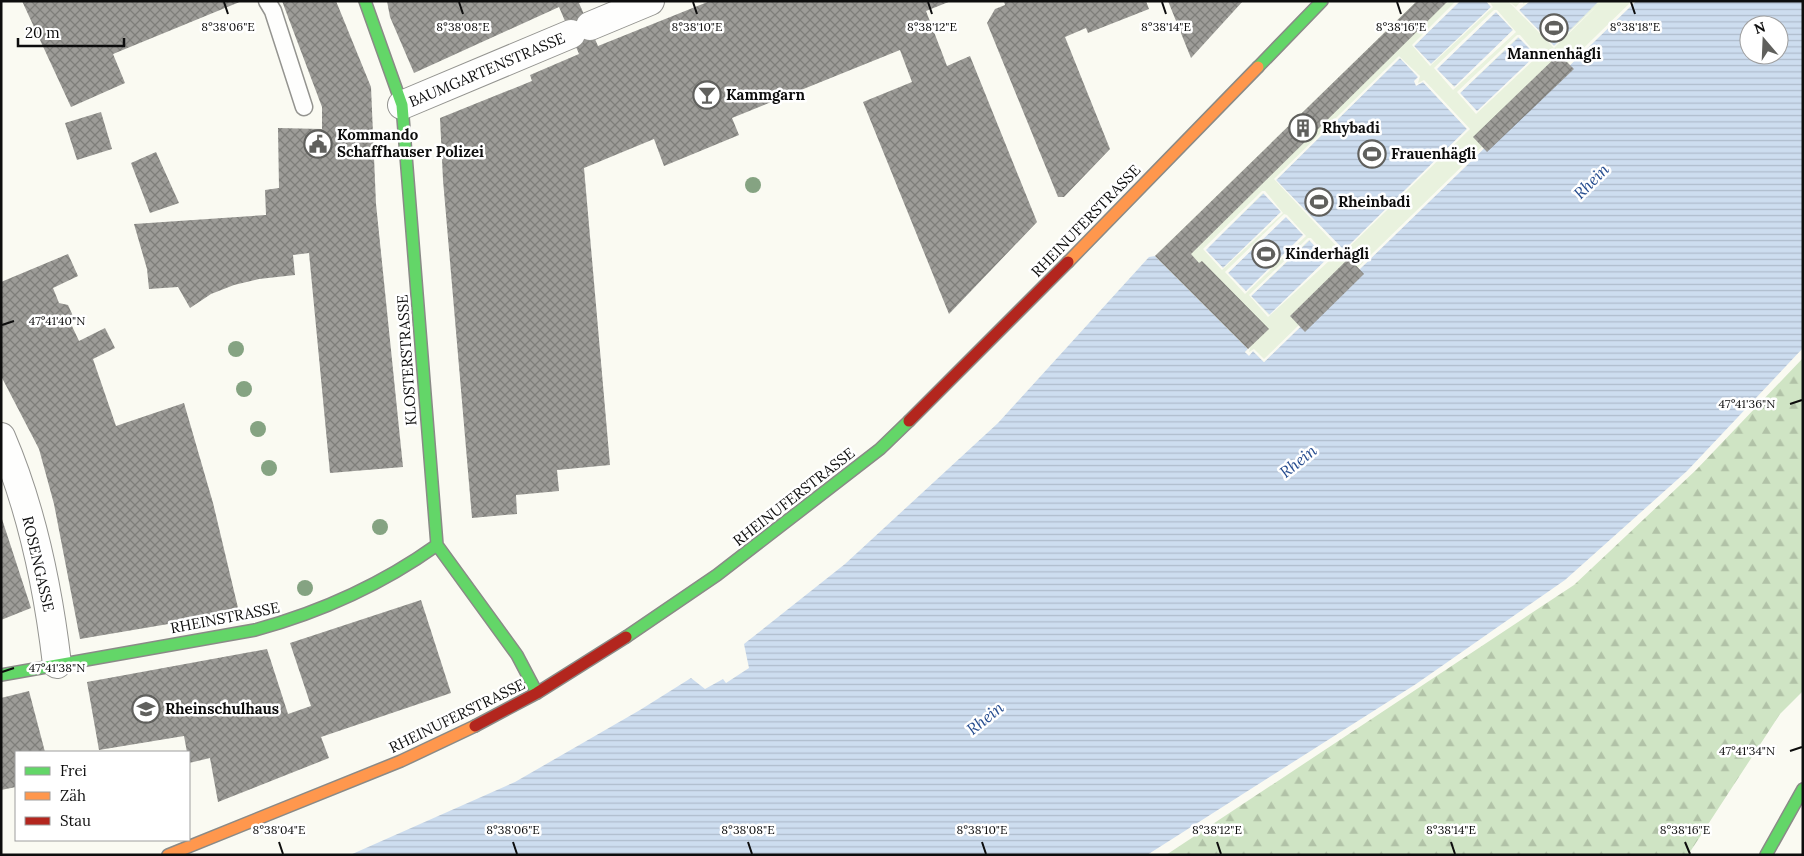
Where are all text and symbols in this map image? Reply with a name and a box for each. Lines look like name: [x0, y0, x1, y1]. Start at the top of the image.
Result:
sports icon: Mannenhägli: [1539, 13, 1569, 43]
scale bar: [18, 15, 124, 47]
north arrow: [1739, 15, 1789, 65]
text: N: [1752, 17, 1768, 38]
text: 8°38'06"E: [201, 19, 255, 34]
text: 8°38'08"E: [436, 19, 490, 34]
text: 8°38'10"E: [672, 19, 722, 34]
text: 8°38'12"E: [907, 19, 957, 34]
text: 8°38'14"E: [1141, 19, 1191, 34]
text: 8°38'16"E: [1376, 19, 1426, 34]
text: 8°38'18"E: [1610, 19, 1660, 34]
text: 20 m: [25, 23, 60, 42]
street label: BAUMGARTENSTRASSE: [406, 28, 568, 111]
place label: Mannenhägli: [1507, 44, 1601, 63]
bar icon: Kammgarn: [692, 80, 722, 110]
place label: Kammgarn: [726, 85, 805, 104]
building icon: Rhybadi: [1288, 113, 1318, 143]
place label: Rhybadi: [1322, 118, 1380, 137]
place label: Kommando Schaffhauser Polizei: [337, 125, 484, 161]
public building icon: Kommando Schaffhauser Polizei: [303, 129, 333, 159]
sports icon: Frauenhägli: [1357, 139, 1387, 169]
place label: Frauenhägli: [1391, 144, 1476, 163]
water label: Rhein: [1569, 159, 1613, 203]
street label: RHEINUFERSTRASSE: [1027, 160, 1144, 281]
sports icon: Rheinbadi: [1304, 187, 1334, 217]
place label: Rheinbadi: [1338, 192, 1411, 211]
sports icon: Kinderhägli: [1251, 239, 1281, 269]
place label: Kinderhägli: [1285, 244, 1369, 263]
street label: KLOSTERSTRASSE: [392, 294, 421, 426]
text: 47°41'40"N: [29, 313, 85, 328]
text: 47°41'36"N: [1719, 396, 1775, 411]
water label: Rhein: [1275, 440, 1321, 482]
street label: RHEINUFERSTRASSE: [729, 443, 858, 550]
street label: ROSENGASSE: [18, 514, 59, 614]
street label: RHEINSTRASSE: [169, 598, 281, 637]
text: 47°41'38"N: [29, 660, 85, 675]
street label: RHEINUFERSTRASSE: [386, 674, 528, 757]
school or university icon: Rheinschulhaus: [131, 694, 161, 724]
water label: Rhein: [962, 697, 1008, 739]
place label: Rheinschulhaus: [165, 699, 279, 718]
text: 47°41'34"N: [1719, 743, 1775, 758]
legend: [15, 751, 190, 841]
text: Frei: [60, 761, 87, 780]
text: Zäh: [60, 786, 86, 805]
text: Stau: [60, 811, 91, 830]
text: 8°38'04"E: [253, 822, 305, 837]
text: 8°38'06"E: [486, 822, 540, 837]
text: 8°38'08"E: [721, 822, 775, 837]
text: 8°38'10"E: [957, 822, 1007, 837]
text: 8°38'12"E: [1192, 822, 1242, 837]
text: 8°38'14"E: [1426, 822, 1476, 837]
text: 8°38'16"E: [1660, 822, 1710, 837]

